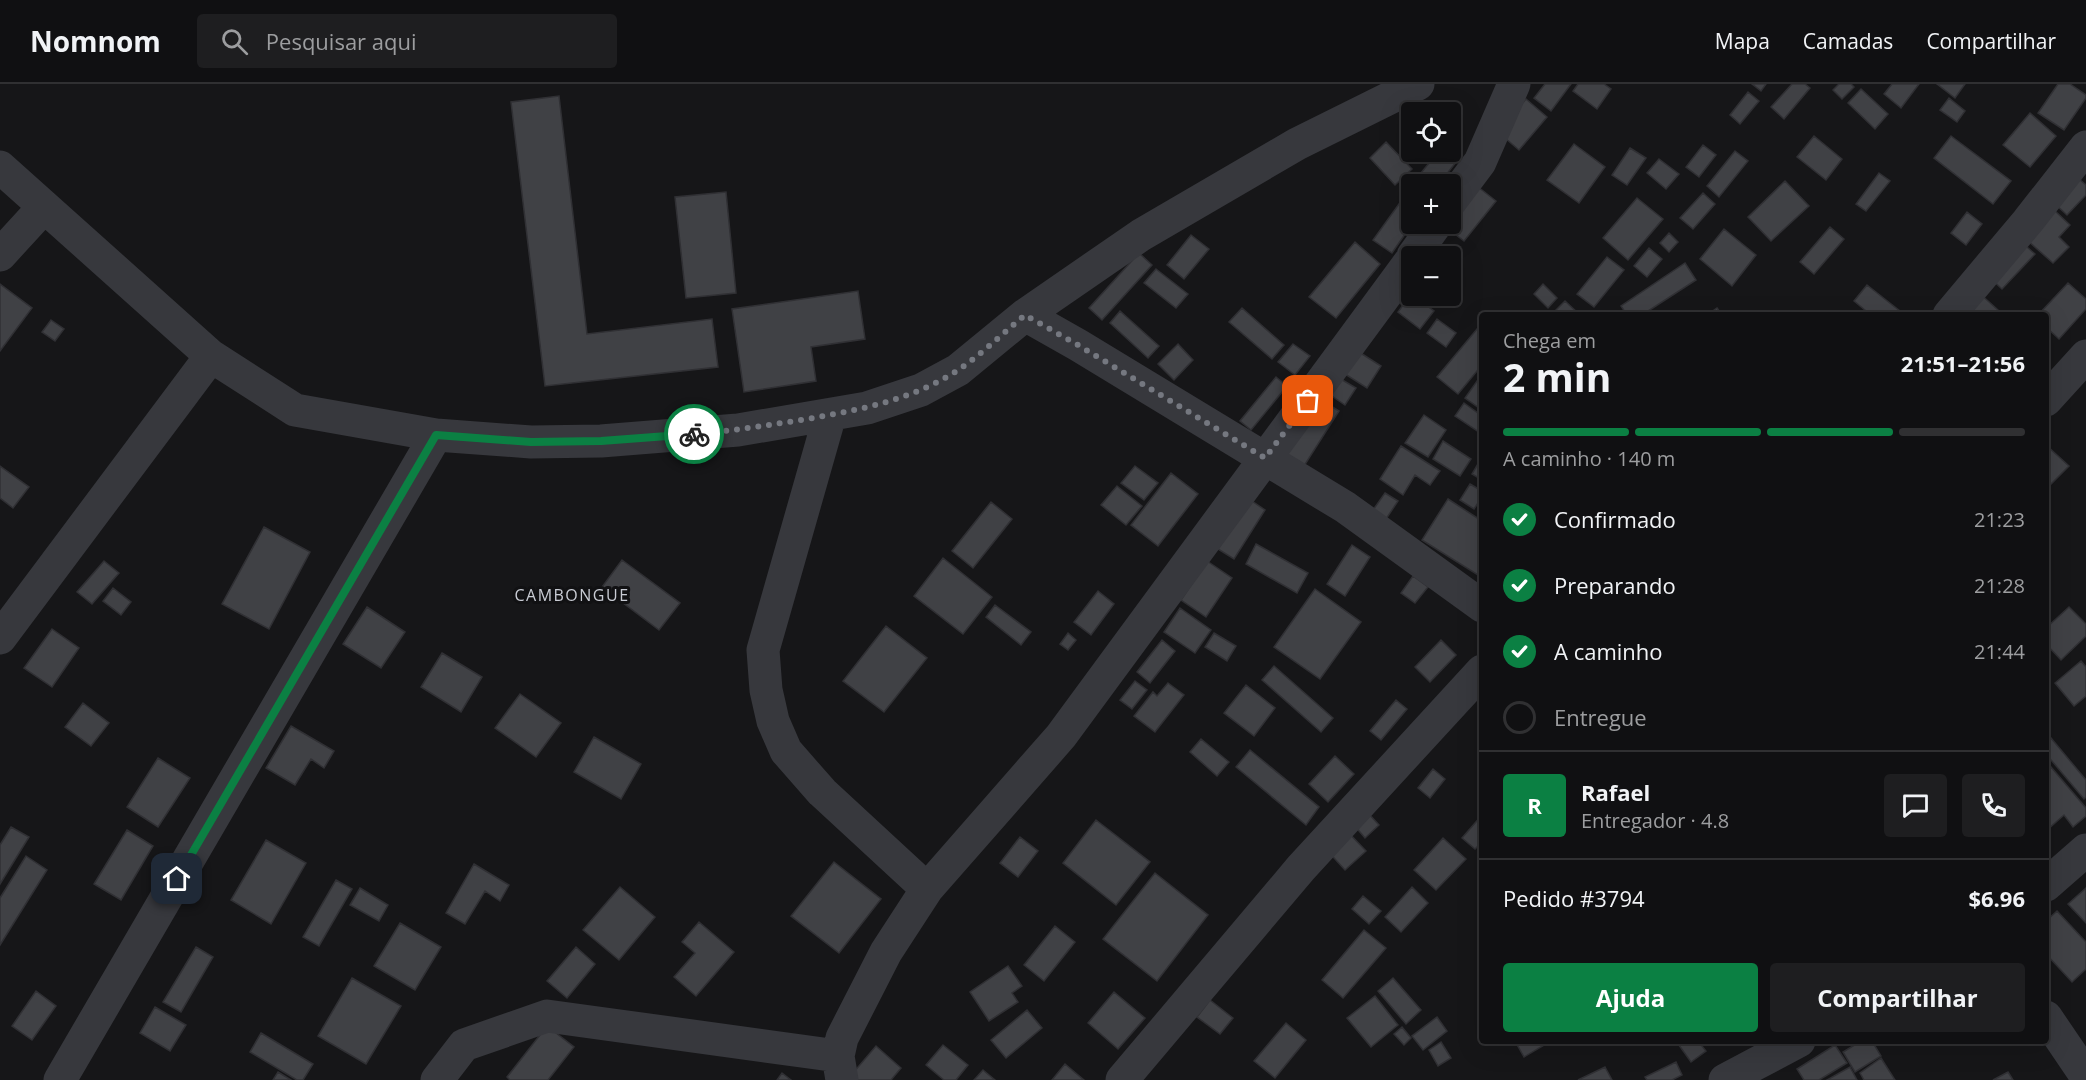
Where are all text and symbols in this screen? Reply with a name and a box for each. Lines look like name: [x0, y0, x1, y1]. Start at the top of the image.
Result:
search box: [197, 14, 617, 68]
text: Nomnom: [30, 22, 161, 60]
icon: search: [218, 25, 251, 58]
text: Pesquisar aqui: [266, 26, 417, 56]
text: Mapa: [1715, 27, 1770, 55]
text: Camadas: [1803, 27, 1893, 55]
text: Compartilhar: [1926, 27, 2056, 55]
map controls: [1401, 102, 1461, 306]
button: locate: [1401, 102, 1461, 162]
button: +: [1401, 174, 1461, 234]
button: −: [1401, 246, 1461, 306]
text: Chega em: [1503, 327, 1596, 354]
text: 21:51–21:56: [1901, 348, 2025, 378]
text: 2 min: [1503, 350, 1611, 403]
pin: [1282, 375, 1333, 426]
icon: bag: [1291, 384, 1324, 417]
courier: [664, 404, 724, 464]
icon: bike: [678, 418, 711, 451]
text: A caminho · 140 m: [1503, 445, 1675, 472]
icon: check: [1503, 503, 1536, 536]
text: Confirmado: [1554, 504, 1676, 534]
text: 21:23: [1974, 506, 2025, 533]
icon: check: [1503, 569, 1536, 602]
text: Preparando: [1554, 570, 1676, 600]
text: 21:28: [1974, 572, 2025, 599]
district label: CAMBONGUE: [514, 584, 630, 606]
icon: check: [1503, 635, 1536, 668]
text: A caminho: [1554, 636, 1663, 666]
text: 21:44: [1974, 638, 2025, 665]
text: Entregue: [1554, 702, 1647, 732]
button: chat: [1884, 774, 1947, 837]
button: phone: [1962, 774, 2025, 837]
text: Rafael: [1581, 777, 1650, 807]
text: R: [1527, 790, 1542, 820]
text: Entregador · 4.8: [1581, 807, 1729, 834]
pin: [151, 853, 202, 904]
icon: home: [160, 862, 193, 895]
text: Pedido #3794: [1503, 883, 1645, 913]
text: $6.96: [1968, 883, 2025, 913]
button: Ajuda: [1503, 963, 1758, 1032]
button: Compartilhar: [1770, 963, 2025, 1032]

